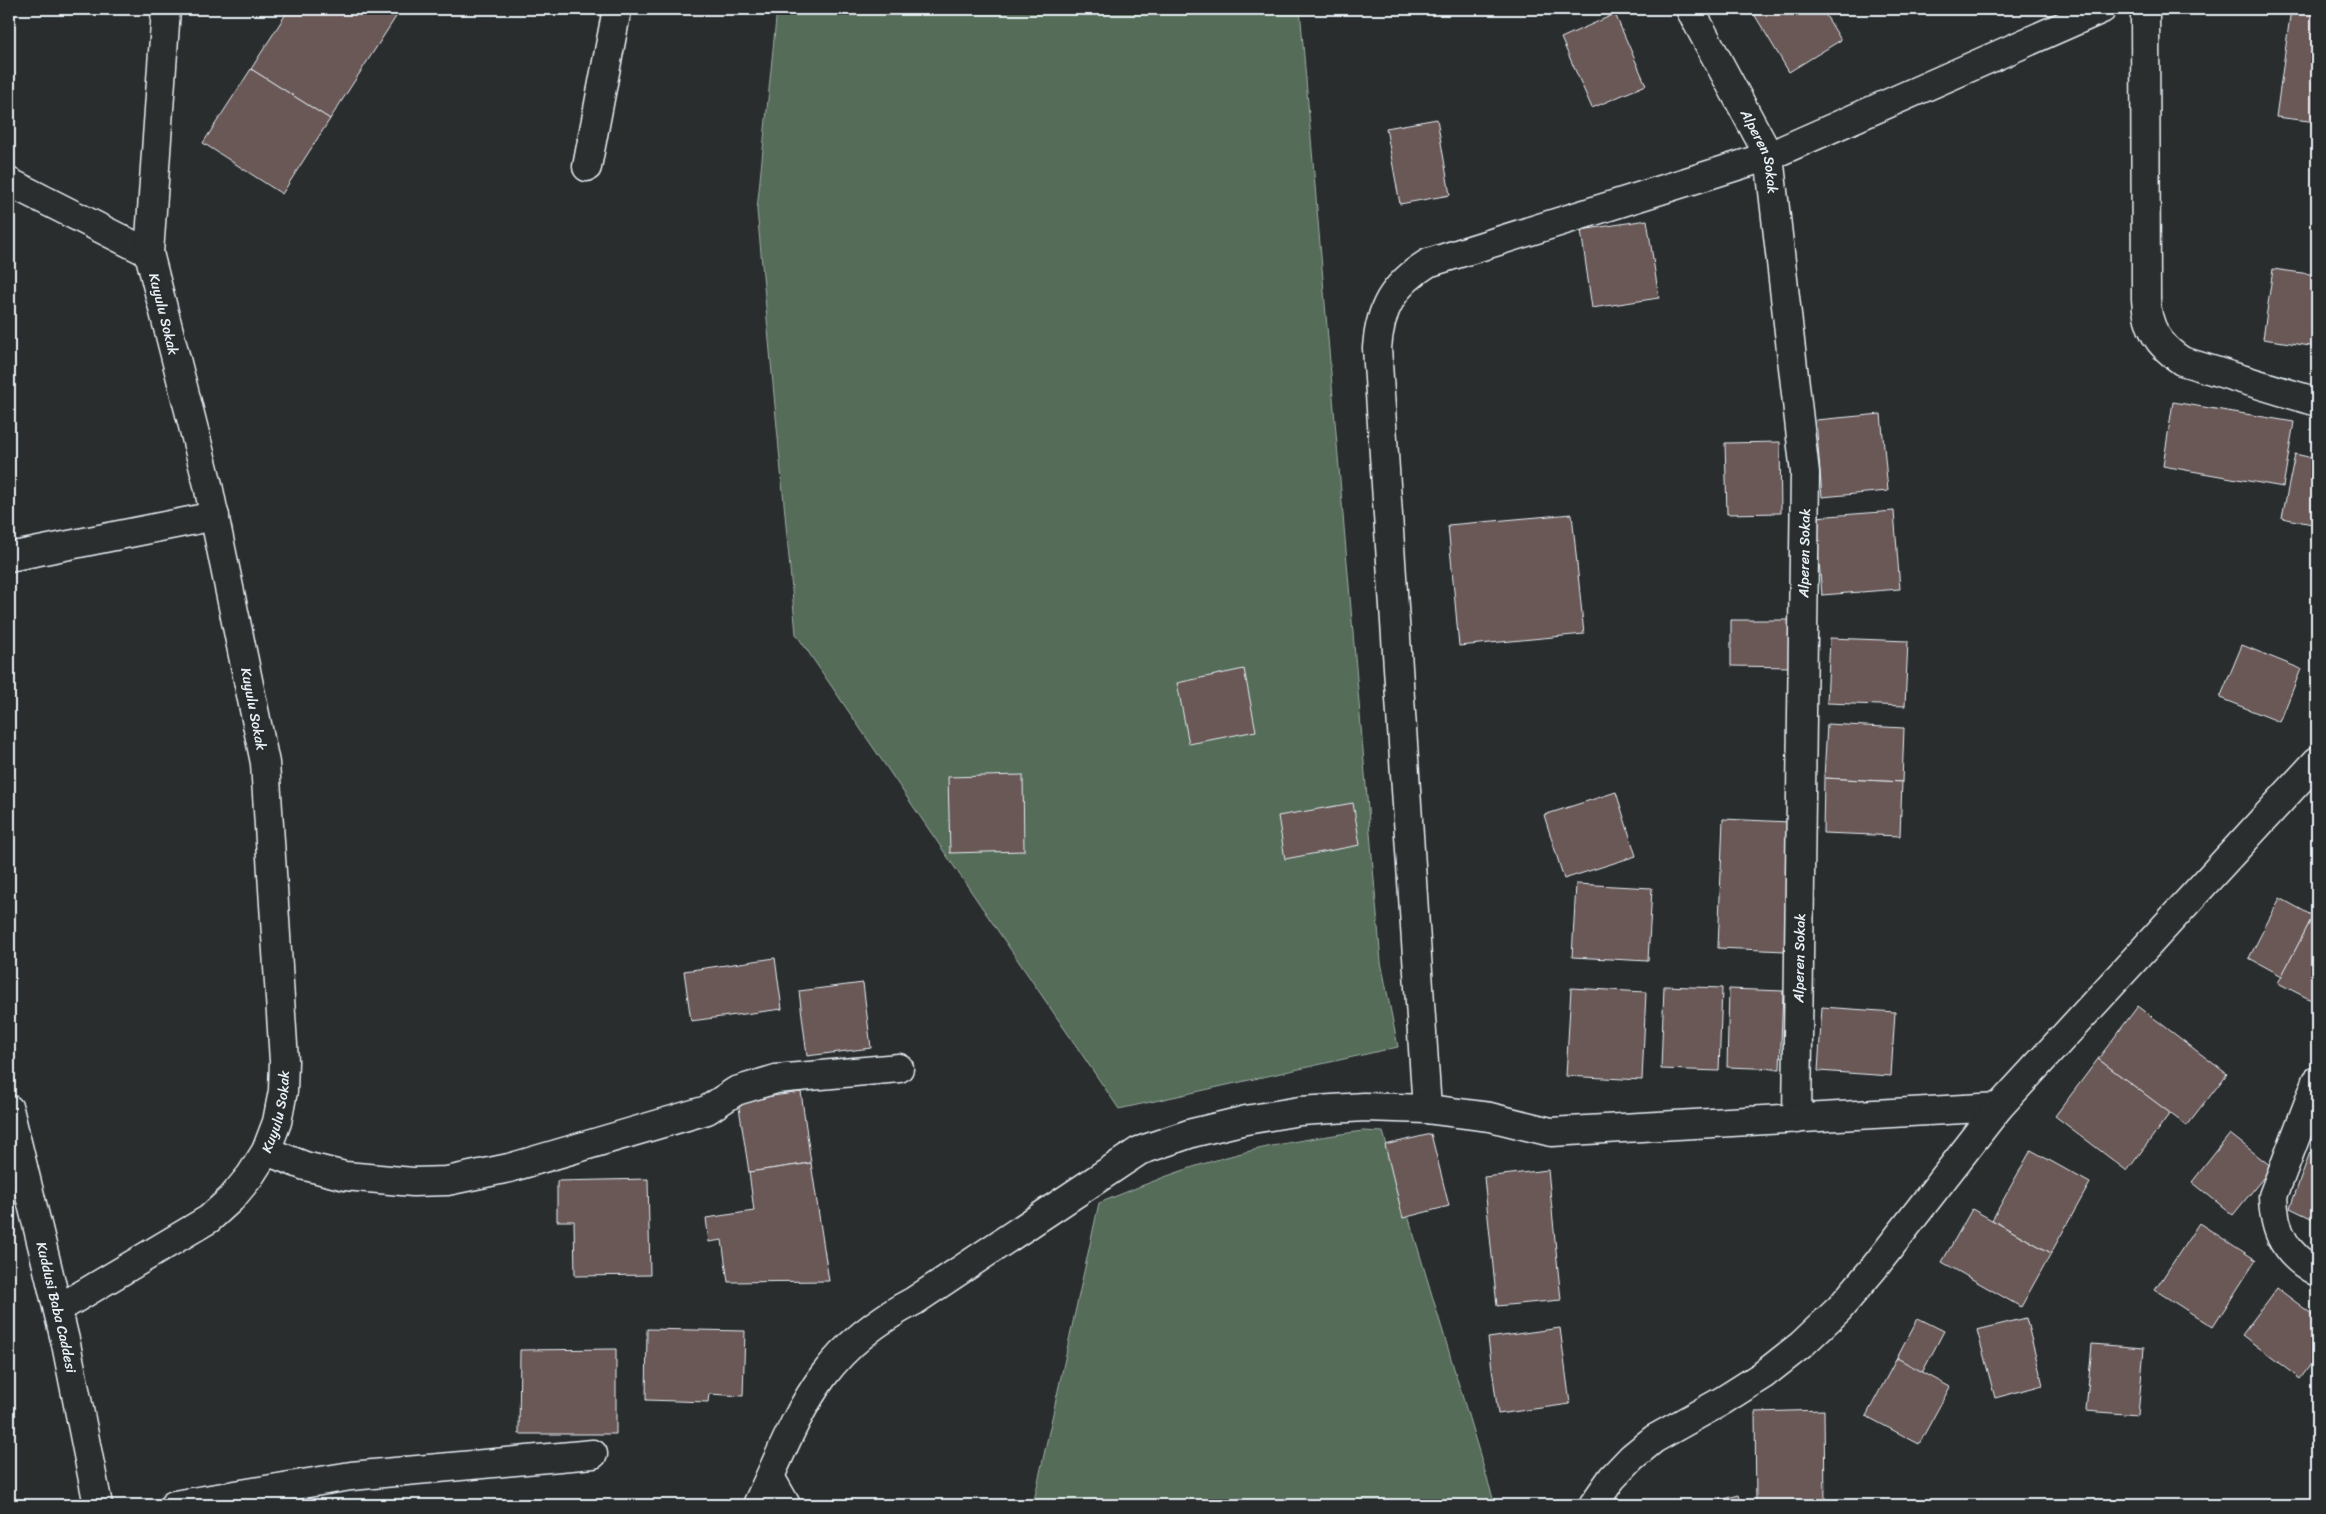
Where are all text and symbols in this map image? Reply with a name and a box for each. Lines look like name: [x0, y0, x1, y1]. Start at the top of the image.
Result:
street label: Alperen Sokak: [1733, 104, 1785, 195]
street label: Kuyulu Sokak: [141, 270, 186, 358]
street label: Alperen Sokak: [1791, 508, 1818, 599]
street label: Kuyulu Sokak: [233, 666, 274, 753]
street label: Alperen Sokak: [1786, 913, 1813, 1004]
street label: Kuyulu Sokak: [254, 1070, 297, 1156]
street label: Kuddusi Baba Caddesi: [29, 1239, 84, 1376]

